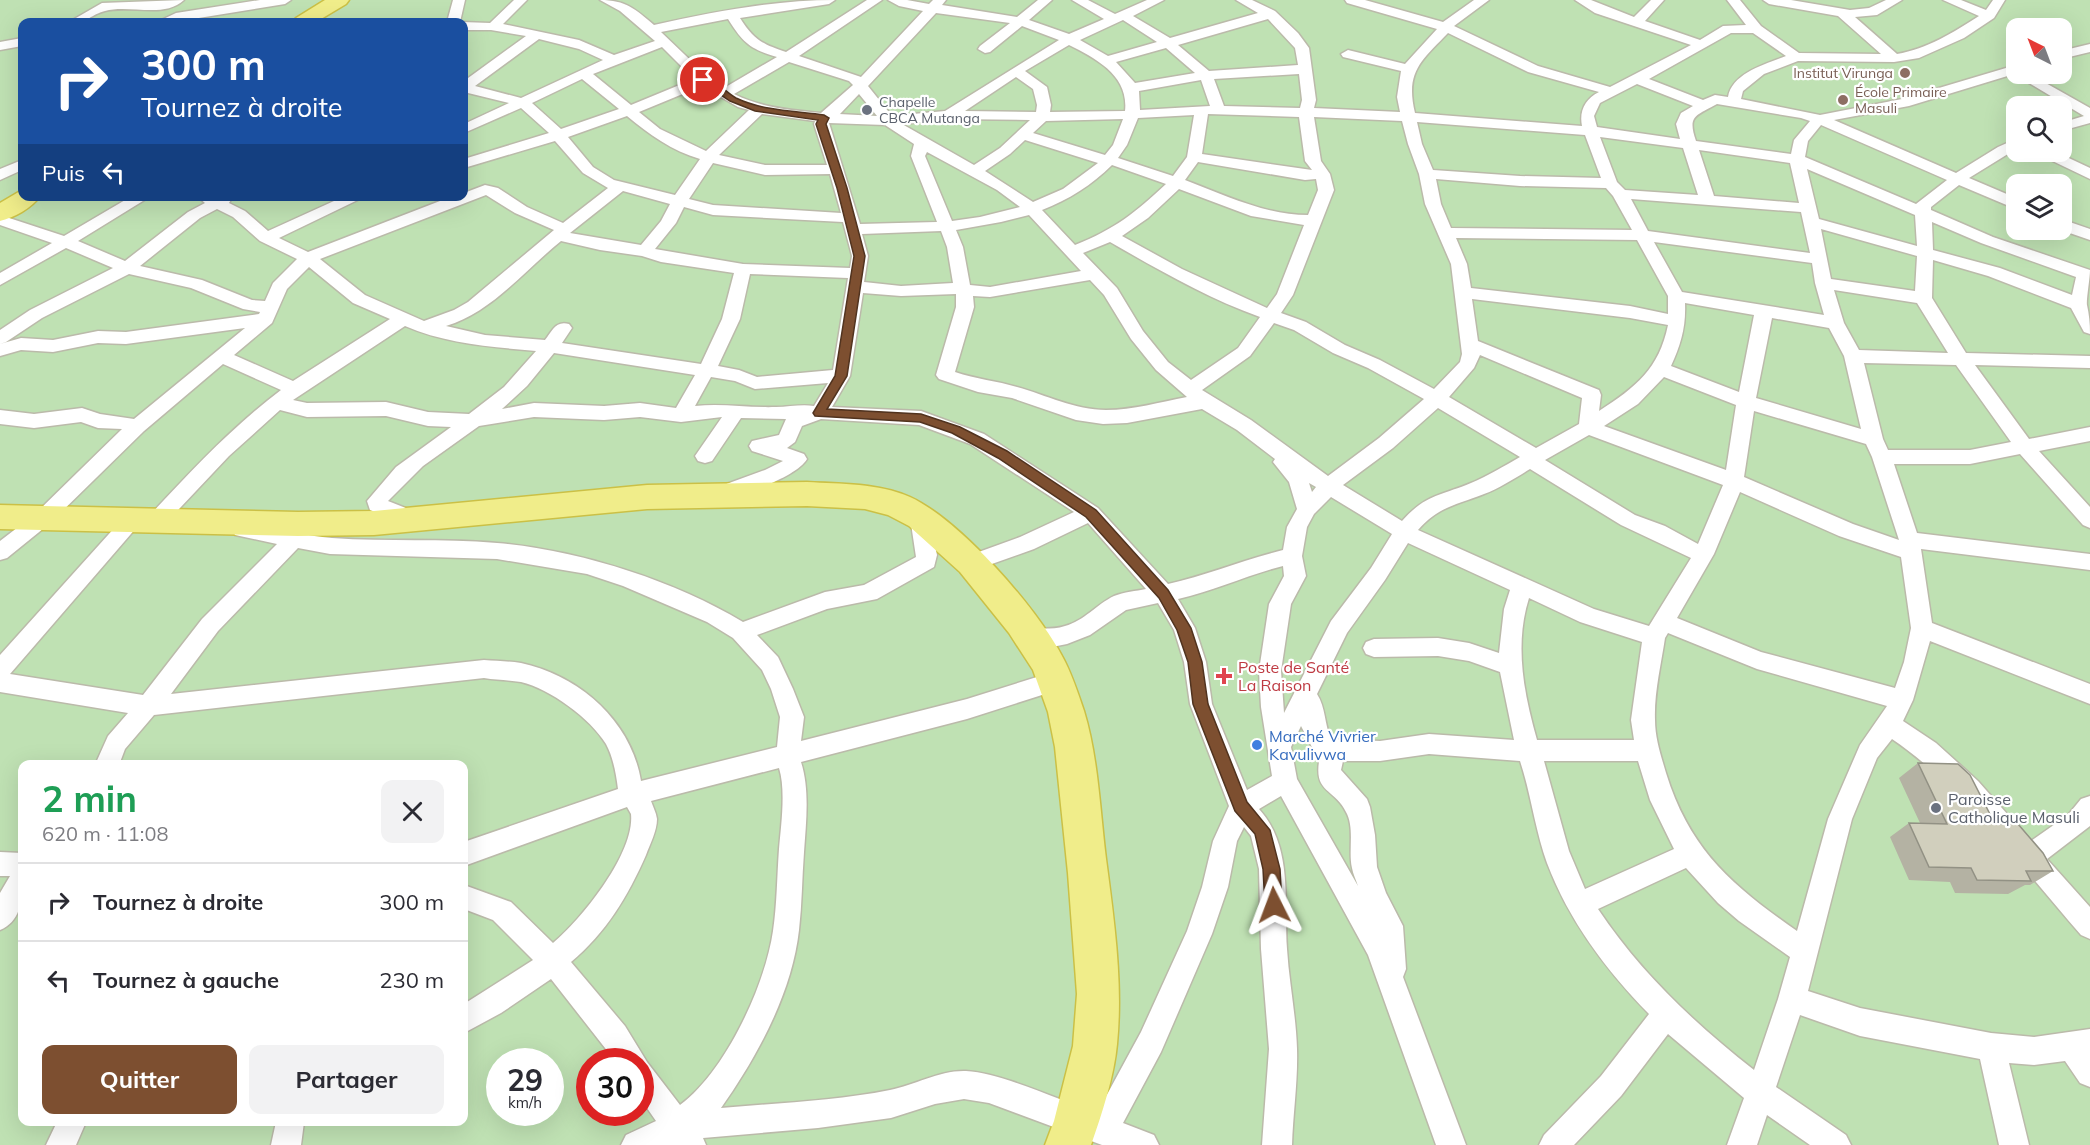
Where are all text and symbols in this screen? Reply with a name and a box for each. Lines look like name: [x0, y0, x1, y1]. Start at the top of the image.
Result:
north arrow: [2006, 18, 2072, 84]
map controls: [2006, 18, 2072, 240]
text: 300 m: [141, 38, 266, 91]
icon: right: [42, 42, 120, 120]
pin: [677, 54, 728, 105]
icon: arrive: [686, 63, 719, 96]
place label: Institut Virunga: [1793, 64, 1893, 82]
marker: Institut Virunga: [1898, 66, 1912, 80]
place label: École Primaire Masuli: [1855, 83, 1947, 117]
text: Tournez à droite: [141, 90, 342, 124]
place label: Chapelle CBCA Mutanga: [879, 93, 980, 127]
marker: École Primaire Masuli: [1836, 93, 1850, 107]
button: search: [2006, 96, 2072, 162]
marker: Chapelle CBCA Mutanga: [860, 103, 874, 117]
icon: left: [97, 156, 130, 189]
text: Puis: [42, 159, 85, 187]
button: layers: [2006, 174, 2072, 240]
place label: Poste de Santé La Raison: [1238, 657, 1349, 695]
marker: Poste de Santé La Raison: [1215, 667, 1233, 685]
place label: Marché Vivrier Kavulivwa: [1269, 726, 1376, 764]
marker: Marché Vivrier Kavulivwa: [1250, 738, 1264, 752]
text: 2 min: [42, 776, 137, 821]
button: close: [381, 780, 444, 843]
place label: Paroisse Catholique Masuli: [1948, 789, 2080, 827]
marker: Paroisse Catholique Masuli: [1929, 801, 1943, 815]
text: 620 m · 11:08: [42, 821, 168, 846]
position arrow: [1242, 873, 1306, 937]
icon: right: [42, 886, 75, 919]
text: Tournez à droite: [93, 888, 263, 916]
text: 300 m: [379, 888, 444, 916]
icon: left: [42, 964, 75, 997]
text: Tournez à gauche: [93, 966, 279, 994]
text: 230 m: [379, 966, 444, 994]
button: Quitter: [42, 1045, 237, 1114]
button: Partager: [249, 1045, 444, 1114]
speed limit sign: 30: [576, 1048, 654, 1126]
text: 29: [507, 1061, 543, 1099]
text: km/h: [508, 1093, 542, 1112]

